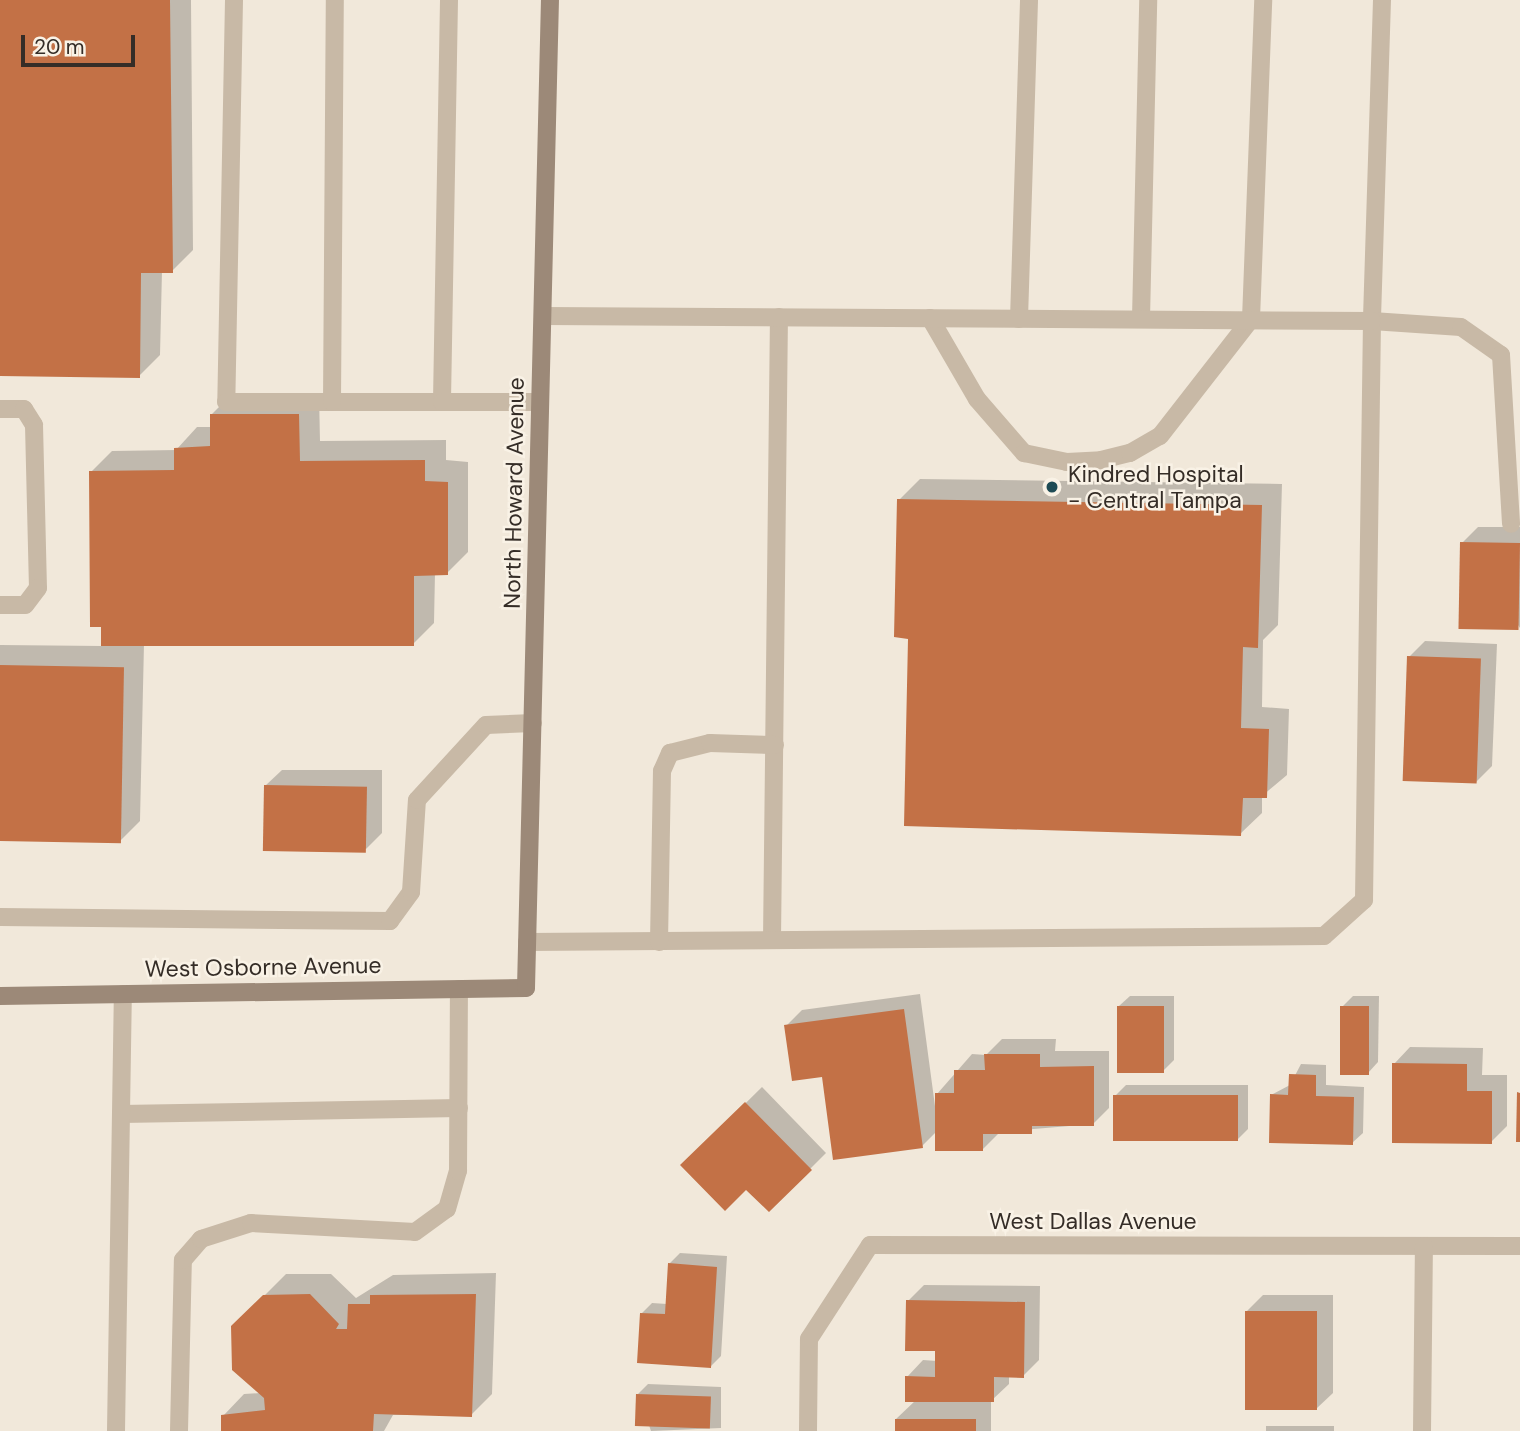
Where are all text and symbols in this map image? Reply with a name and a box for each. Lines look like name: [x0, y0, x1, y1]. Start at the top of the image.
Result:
scale bar: [24, 21, 138, 65]
text: 20 m: [34, 33, 85, 61]
street label: North Howard Avenue: [498, 377, 530, 609]
place label: Kindred Hospital - Central Tampa: [1068, 460, 1244, 514]
marker: Kindred Hospital - Central Tampa: [1042, 477, 1062, 497]
street label: West Osborne Avenue: [144, 951, 382, 983]
street label: West Dallas Avenue: [989, 1207, 1197, 1235]

